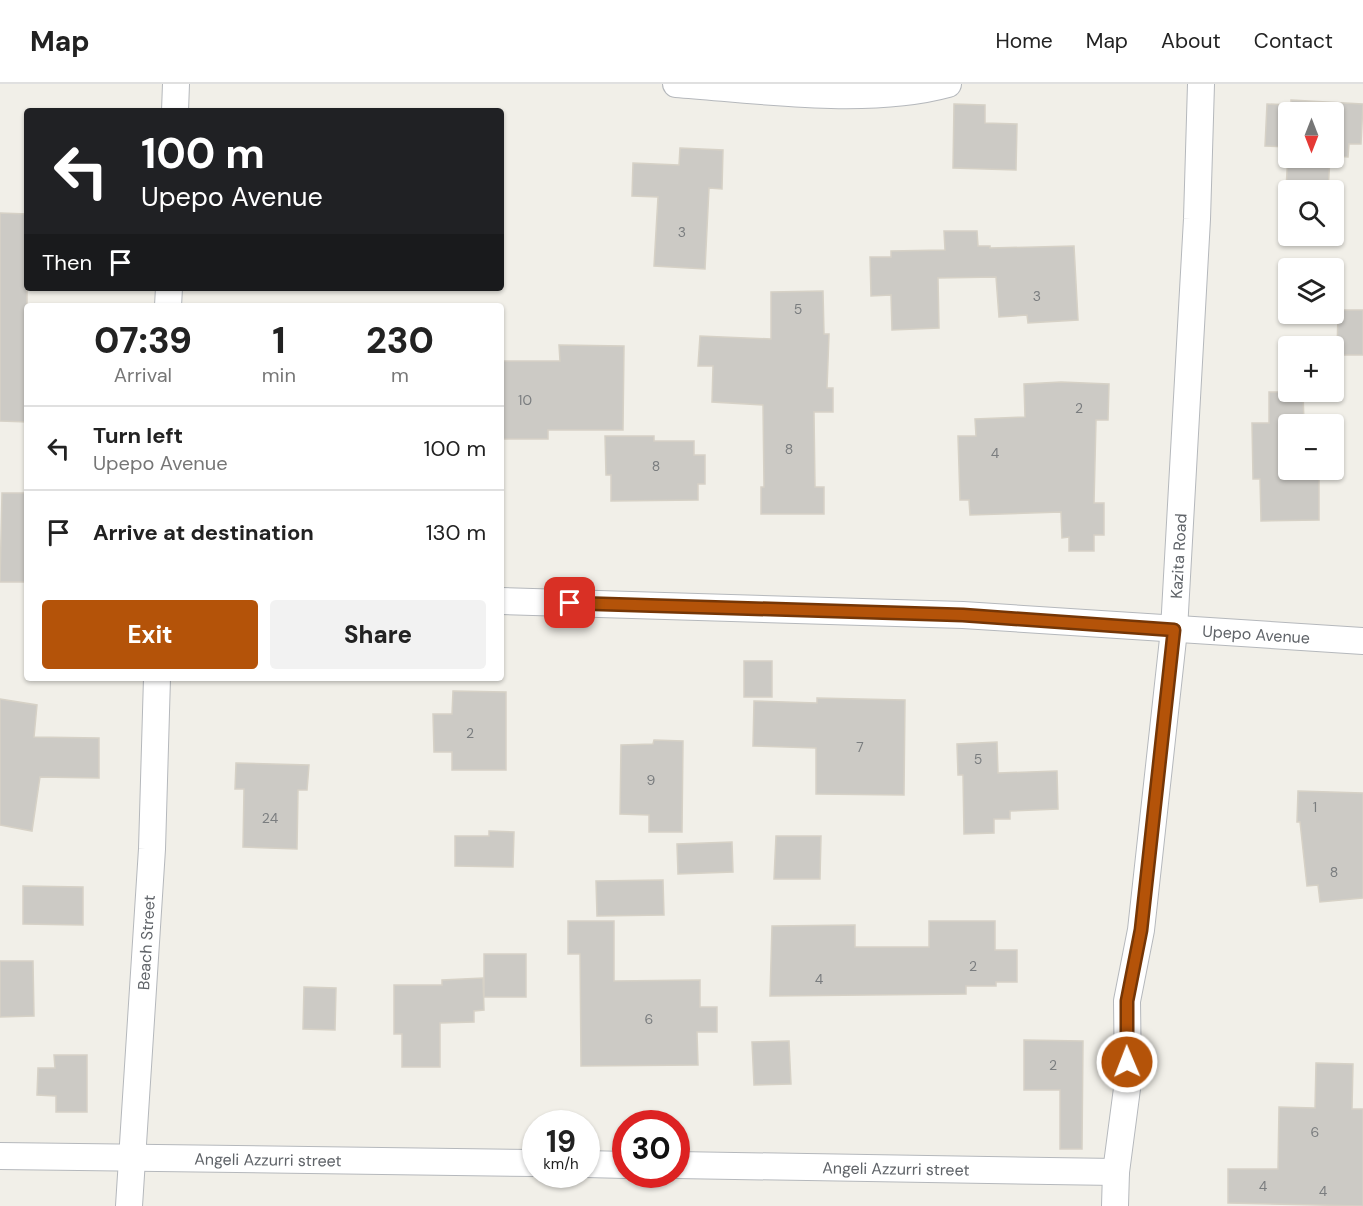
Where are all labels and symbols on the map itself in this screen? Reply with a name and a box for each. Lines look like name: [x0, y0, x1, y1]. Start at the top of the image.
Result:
north arrow: [1278, 102, 1344, 168]
house number: 3: [678, 223, 686, 241]
house number: 3: [1033, 287, 1041, 305]
house number: 5: [794, 300, 802, 318]
house number: 10: [518, 391, 532, 409]
house number: 2: [1075, 399, 1083, 417]
house number: 8: [785, 440, 793, 458]
house number: 4: [991, 444, 1000, 462]
house number: 8: [652, 457, 660, 475]
street label: Kazita Road: [1166, 513, 1192, 599]
pin: [544, 577, 595, 628]
street label: Upepo Avenue: [1202, 621, 1311, 649]
house number: 2: [466, 724, 474, 742]
house number: 7: [856, 738, 864, 756]
house number: 5: [974, 750, 982, 768]
house number: 9: [647, 771, 656, 789]
house number: 1: [1313, 798, 1317, 816]
house number: 24: [262, 809, 279, 827]
house number: 8: [1330, 863, 1338, 881]
street label: Beach Street: [133, 894, 160, 991]
house number: 2: [969, 957, 977, 975]
house number: 4: [815, 970, 824, 988]
house number: 6: [645, 1010, 653, 1028]
position arrow: [1095, 1030, 1159, 1094]
house number: 2: [1049, 1056, 1057, 1074]
speed limit sign: 30: [612, 1110, 690, 1188]
house number: 6: [1311, 1123, 1319, 1141]
street label: Angeli Azzurri street: [194, 1149, 342, 1171]
street label: Angeli Azzurri street: [822, 1157, 970, 1181]
house number: 4: [1259, 1177, 1268, 1195]
house number: 4: [1319, 1182, 1328, 1200]

